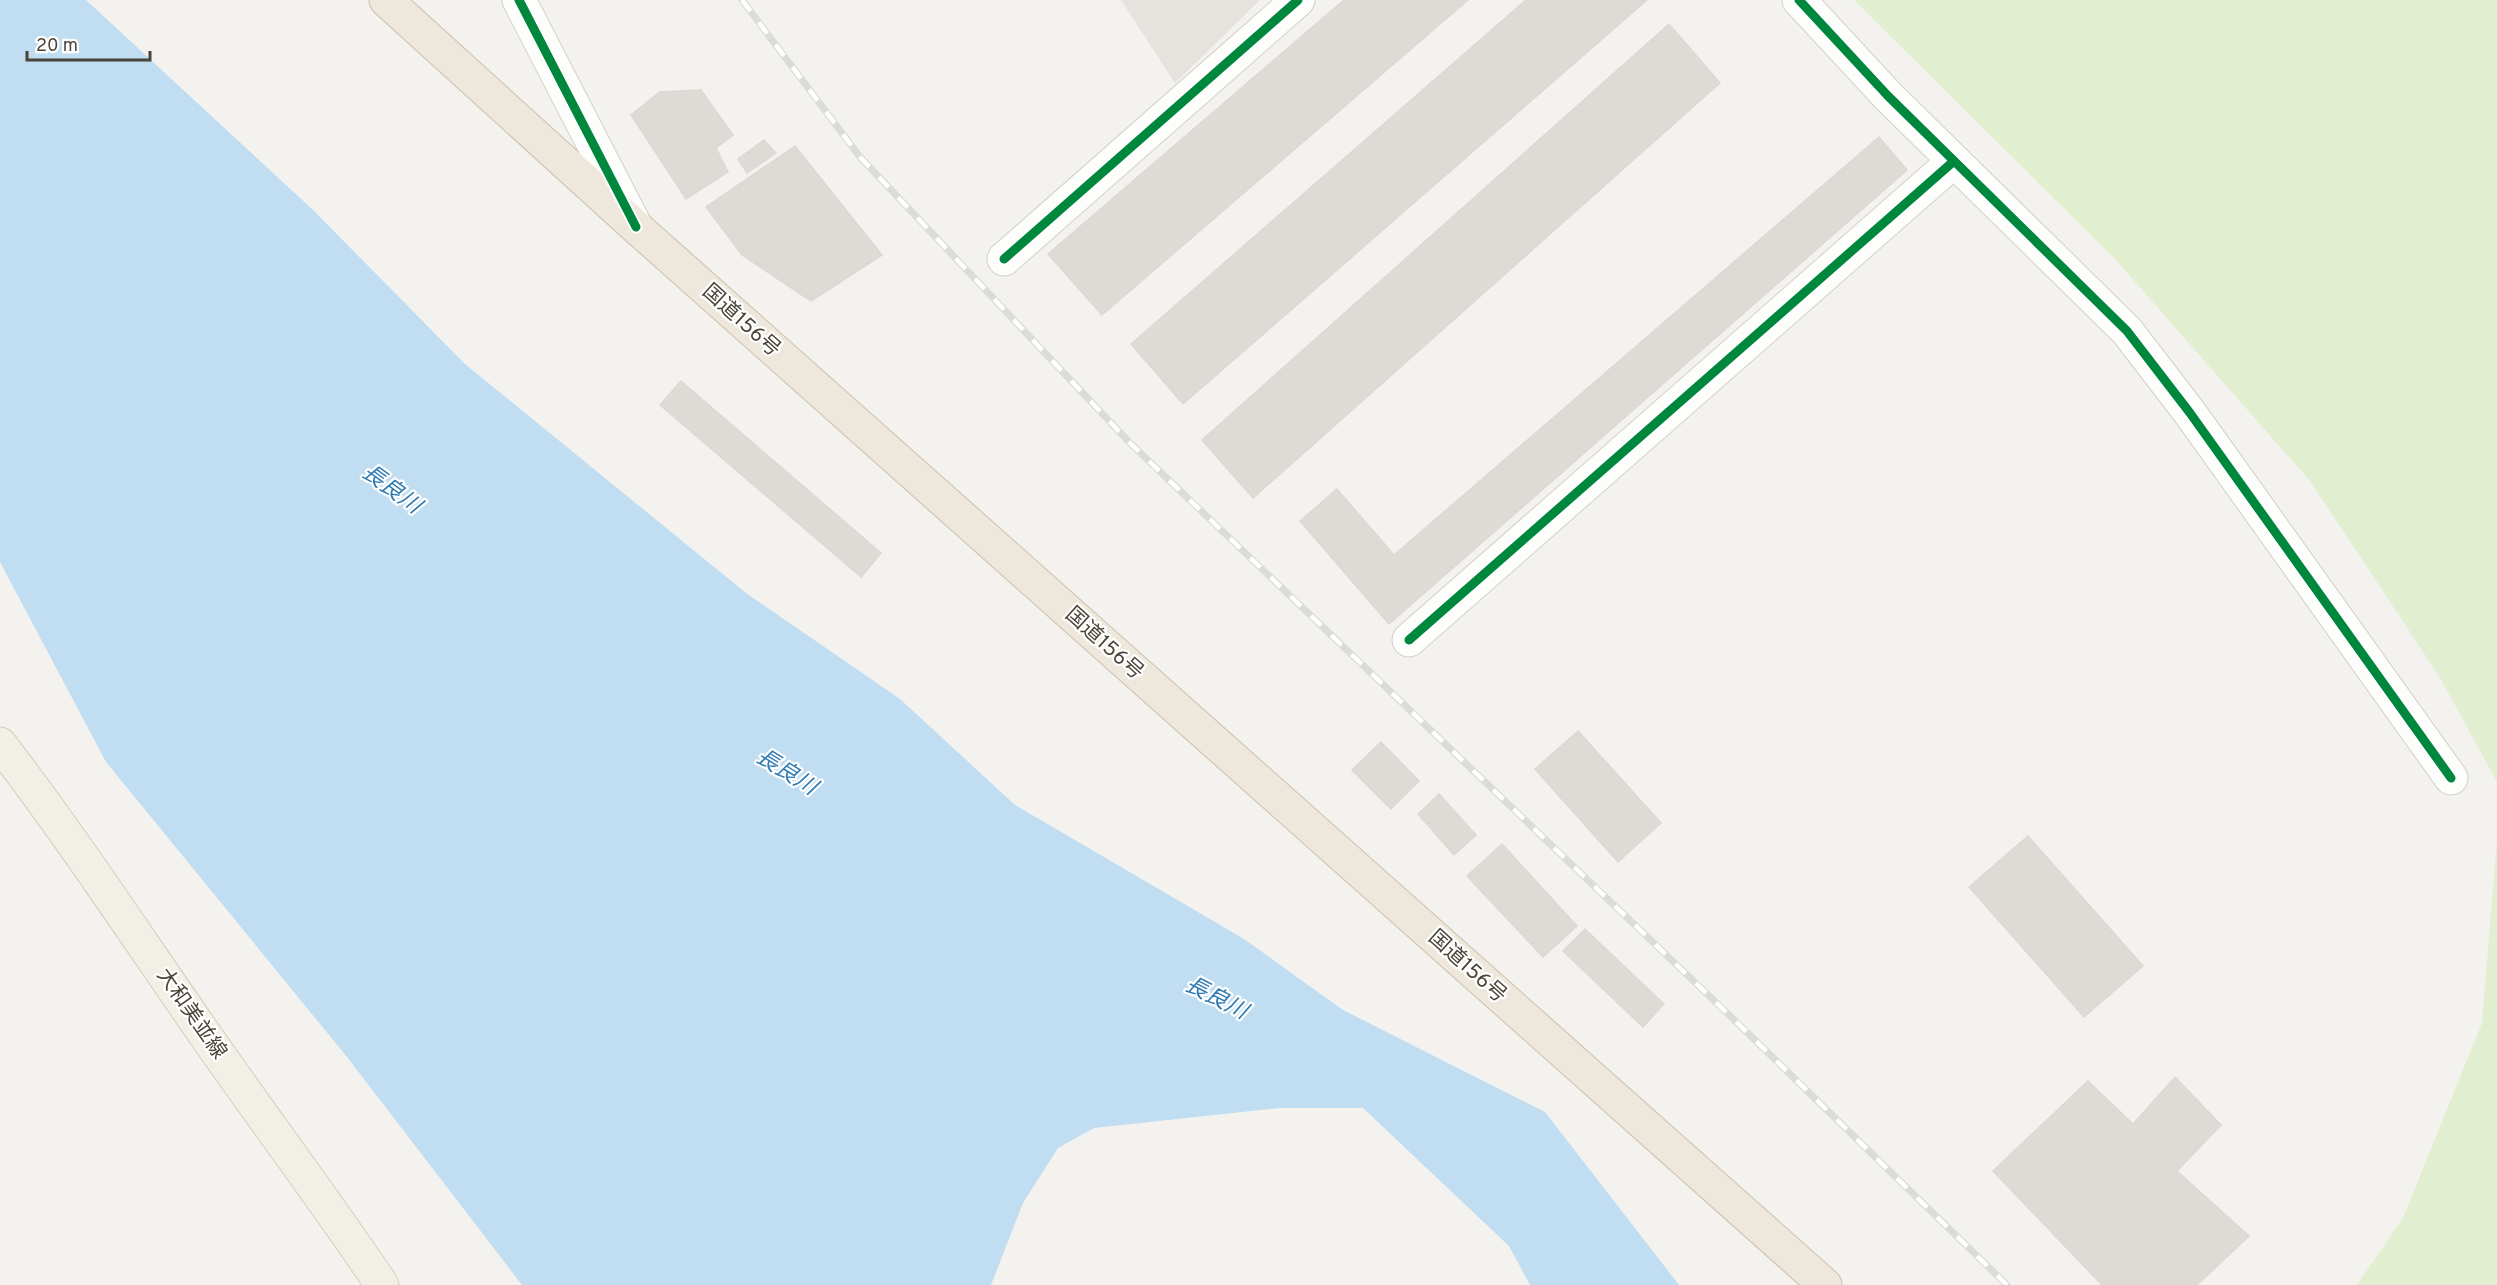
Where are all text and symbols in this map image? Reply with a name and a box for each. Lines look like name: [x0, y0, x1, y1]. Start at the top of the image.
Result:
scale bar: [27, 24, 150, 62]
text: 20 m: [36, 35, 78, 58]
street label: 国道156号: [696, 279, 786, 363]
water label: 長良川: [356, 460, 427, 521]
street label: 国道156号: [1059, 602, 1149, 686]
water label: 長良川: [751, 744, 823, 803]
street label: 国道156号: [1422, 925, 1512, 1009]
street label: 大和美並線: [150, 963, 232, 1065]
water label: 長良川: [1180, 972, 1253, 1027]

